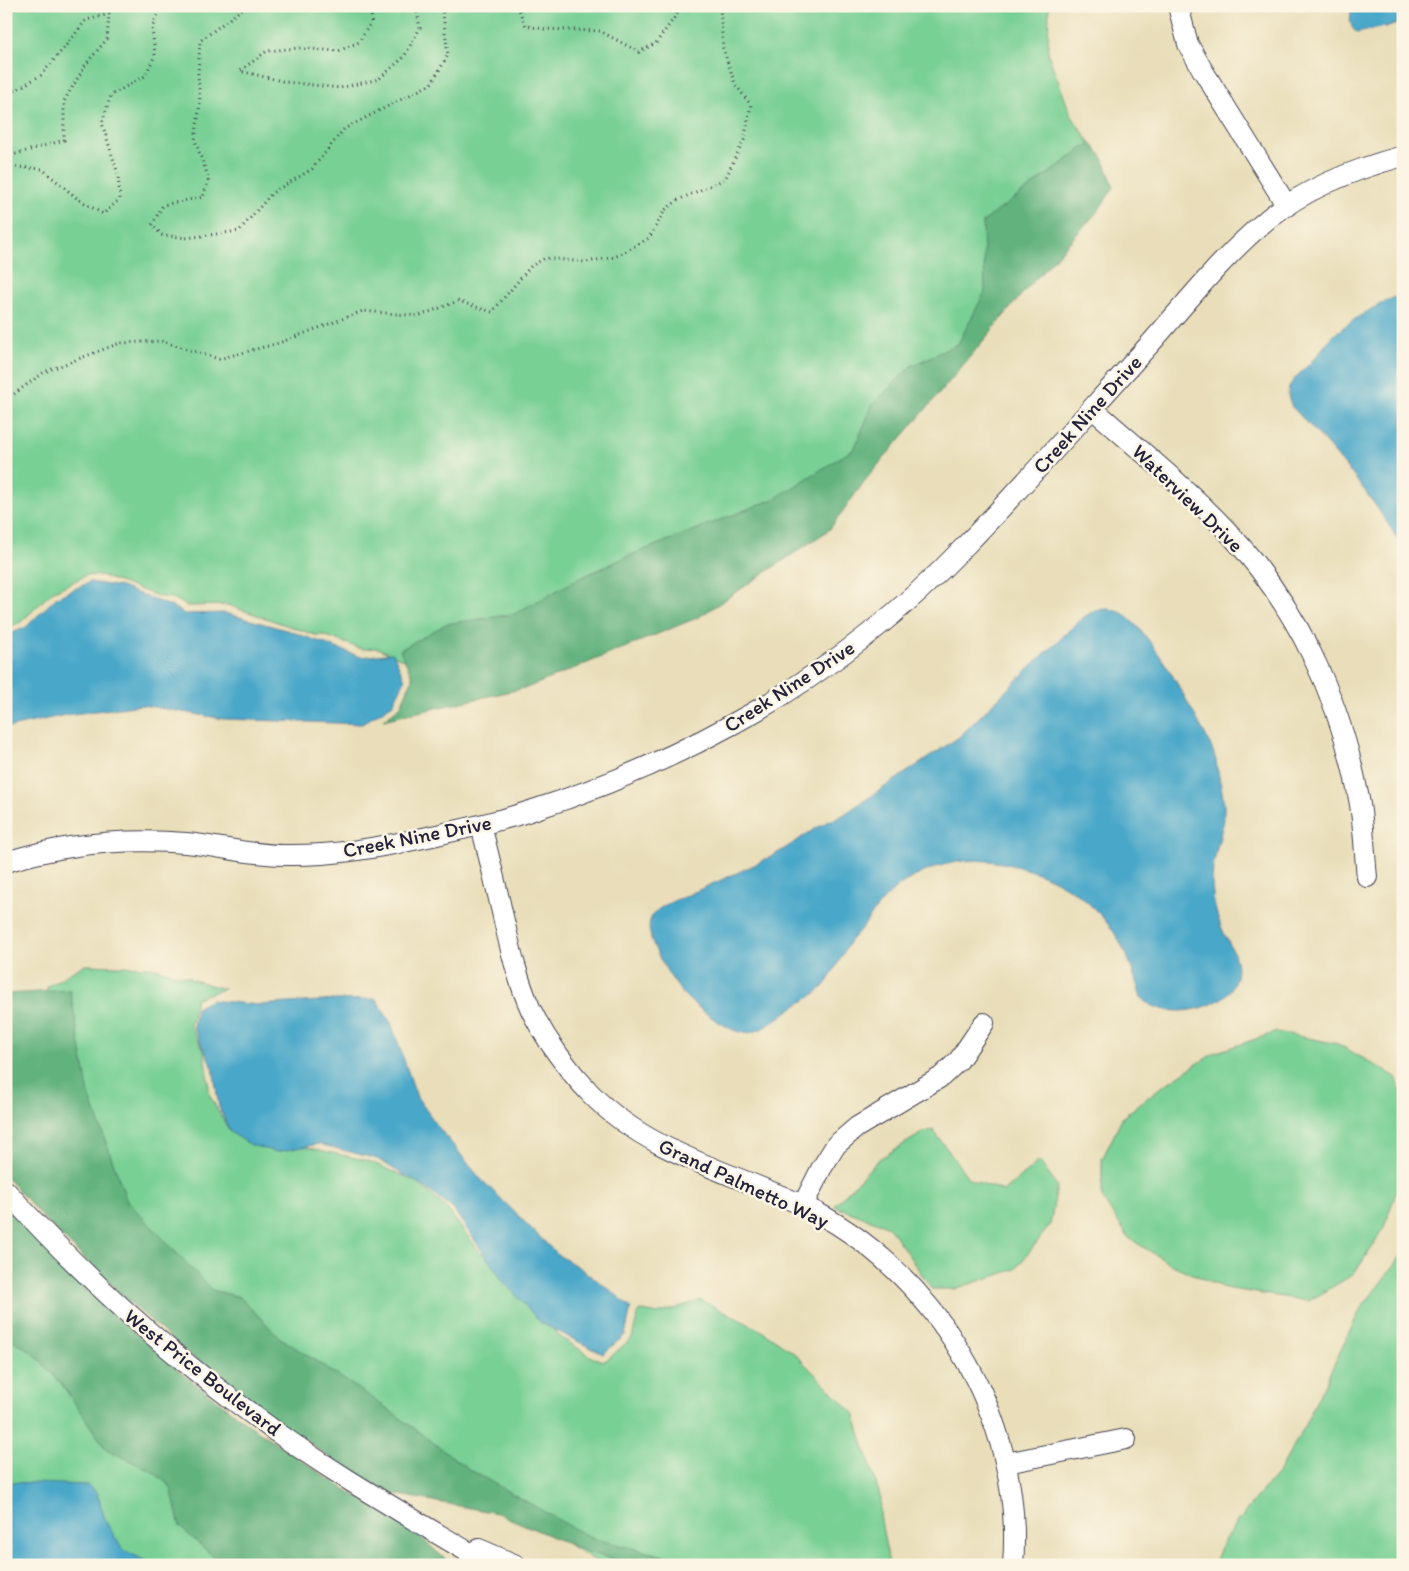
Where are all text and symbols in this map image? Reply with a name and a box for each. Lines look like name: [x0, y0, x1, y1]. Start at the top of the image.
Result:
street label: Creek Nine Drive: [1027, 350, 1147, 478]
street label: Waterview Drive: [1127, 439, 1249, 557]
street label: Creek Nine Drive: [719, 634, 859, 738]
street label: Creek Nine Drive: [341, 809, 493, 863]
street label: Grand Palmetto Way: [655, 1133, 833, 1233]
street label: West Price Boulevard: [120, 1303, 286, 1441]

